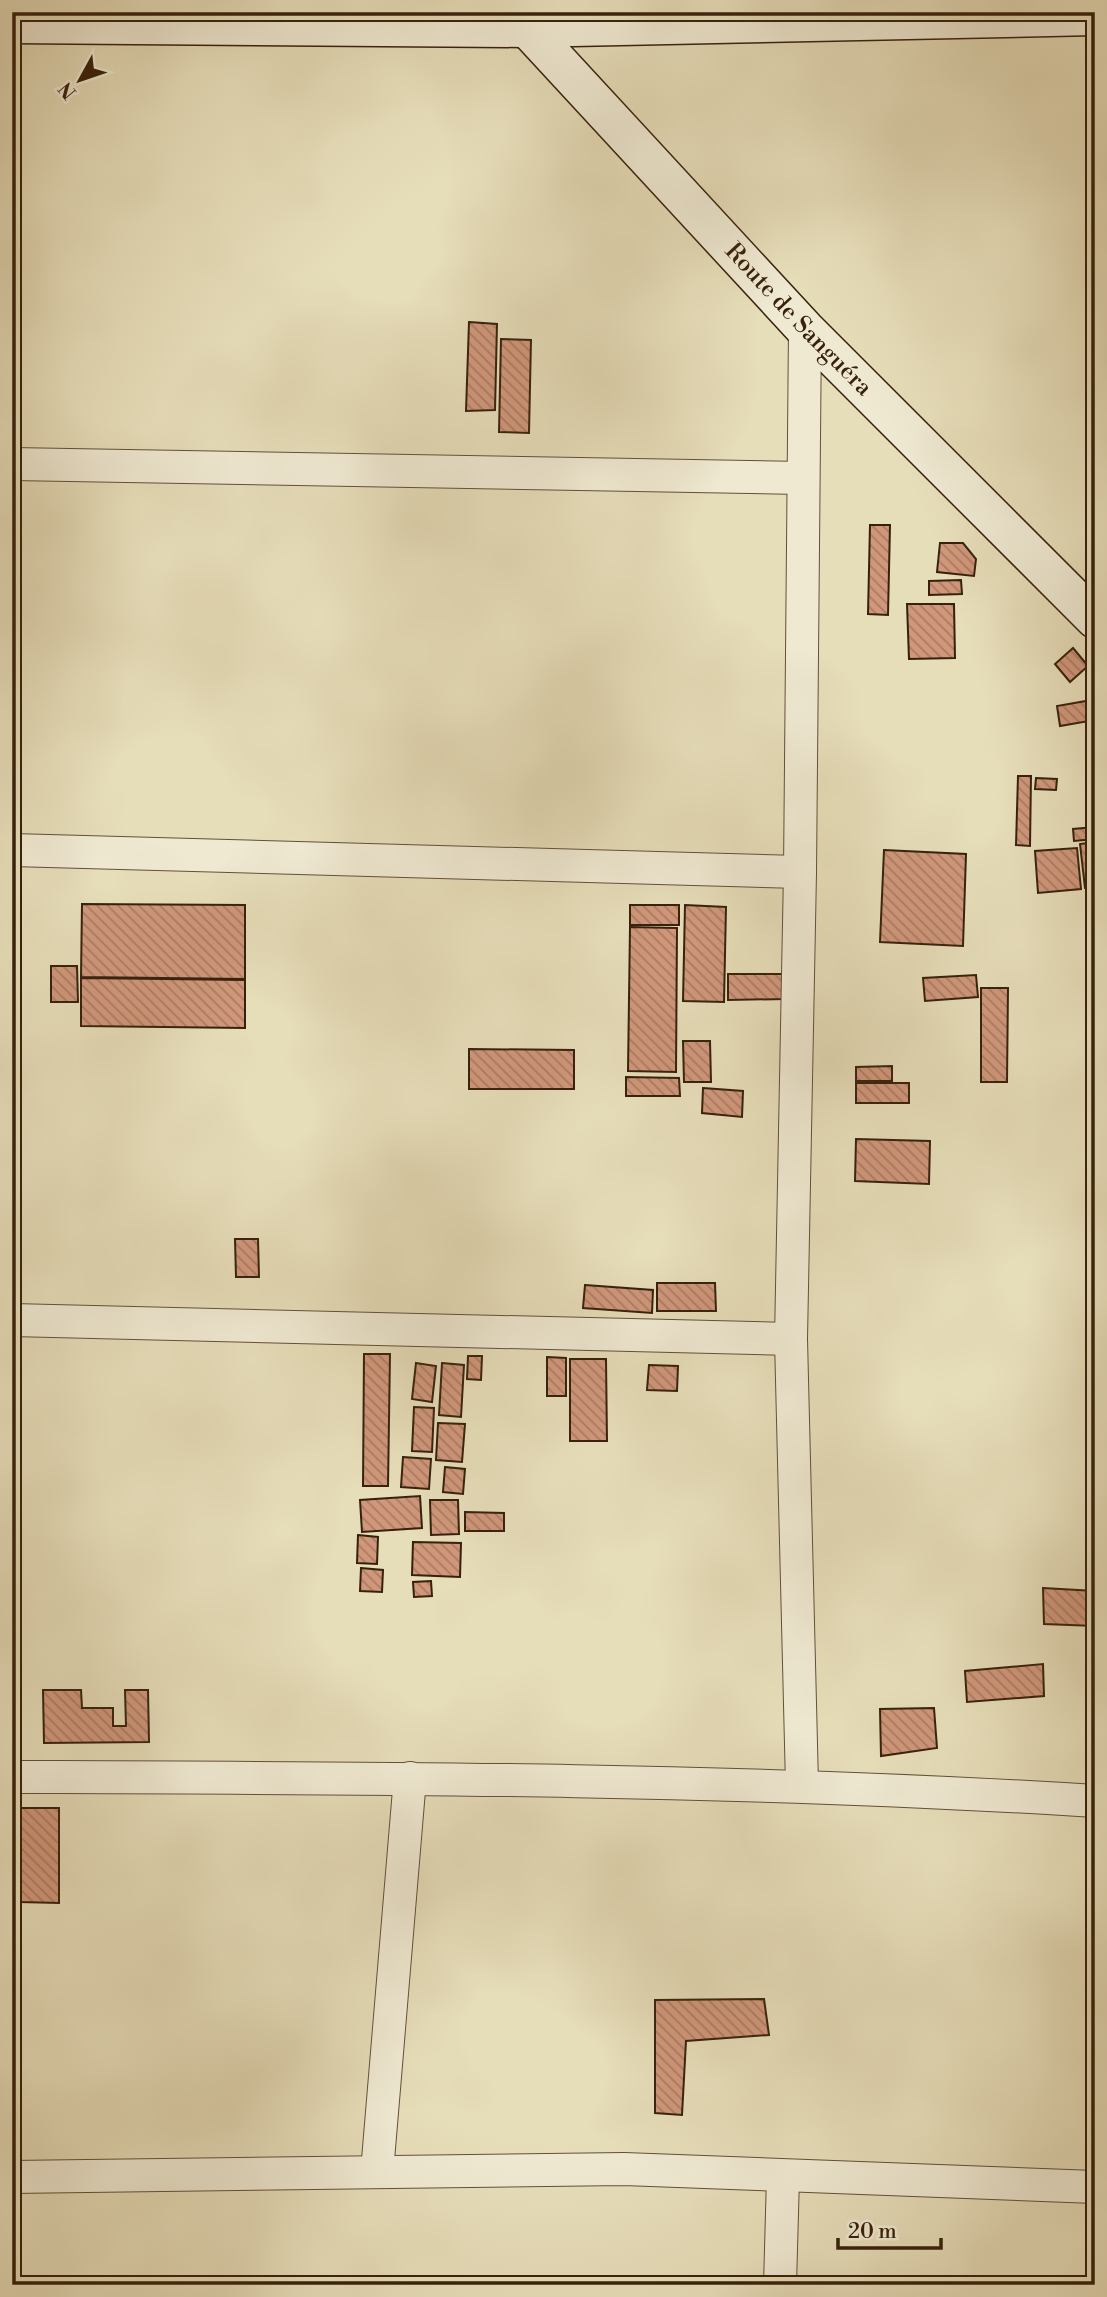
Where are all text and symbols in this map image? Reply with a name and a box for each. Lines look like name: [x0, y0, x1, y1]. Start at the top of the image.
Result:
north arrow: [46, 46, 116, 116]
text: N: [54, 77, 82, 104]
street label: Route de Sanguéra: [718, 237, 879, 403]
scale bar: [838, 2206, 941, 2250]
text: 20 m: [848, 2219, 897, 2245]

